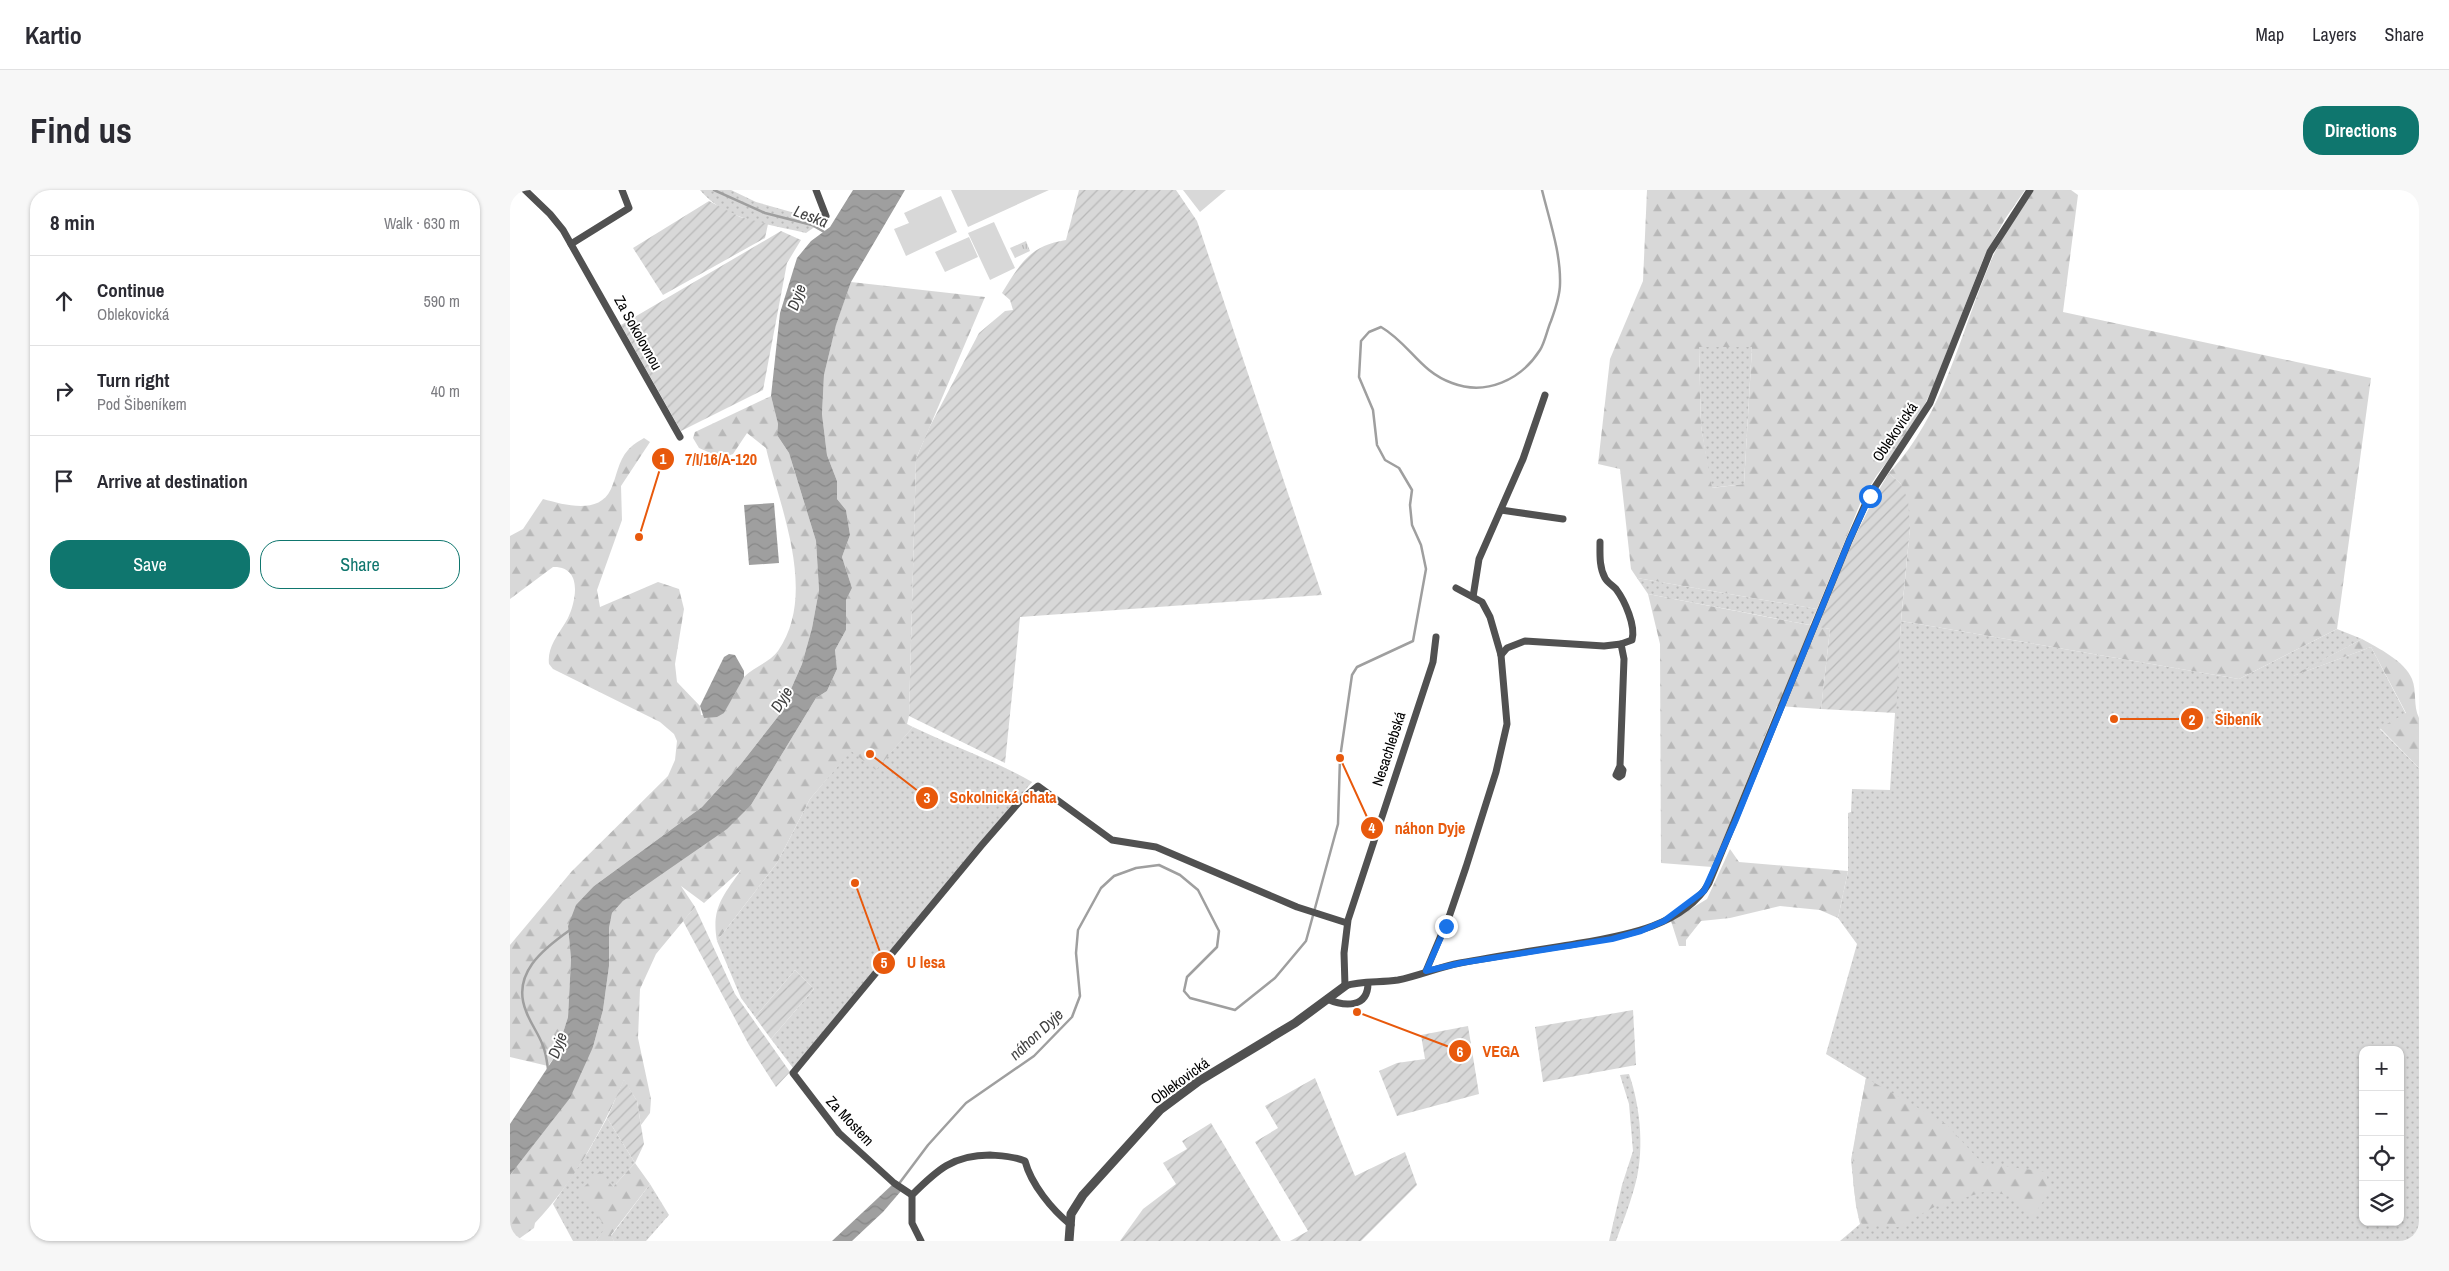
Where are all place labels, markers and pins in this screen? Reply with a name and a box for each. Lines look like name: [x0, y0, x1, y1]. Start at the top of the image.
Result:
callout: 7/I/16/A-120: [650, 443, 767, 474]
callout: Šibeník: [2180, 704, 2272, 735]
callout: Sokolnická chata: [915, 782, 1067, 813]
callout: náhon Dyje: [1360, 812, 1476, 843]
callout: U lesa: [871, 947, 955, 978]
callout: VEGA: [1448, 1036, 1530, 1067]

